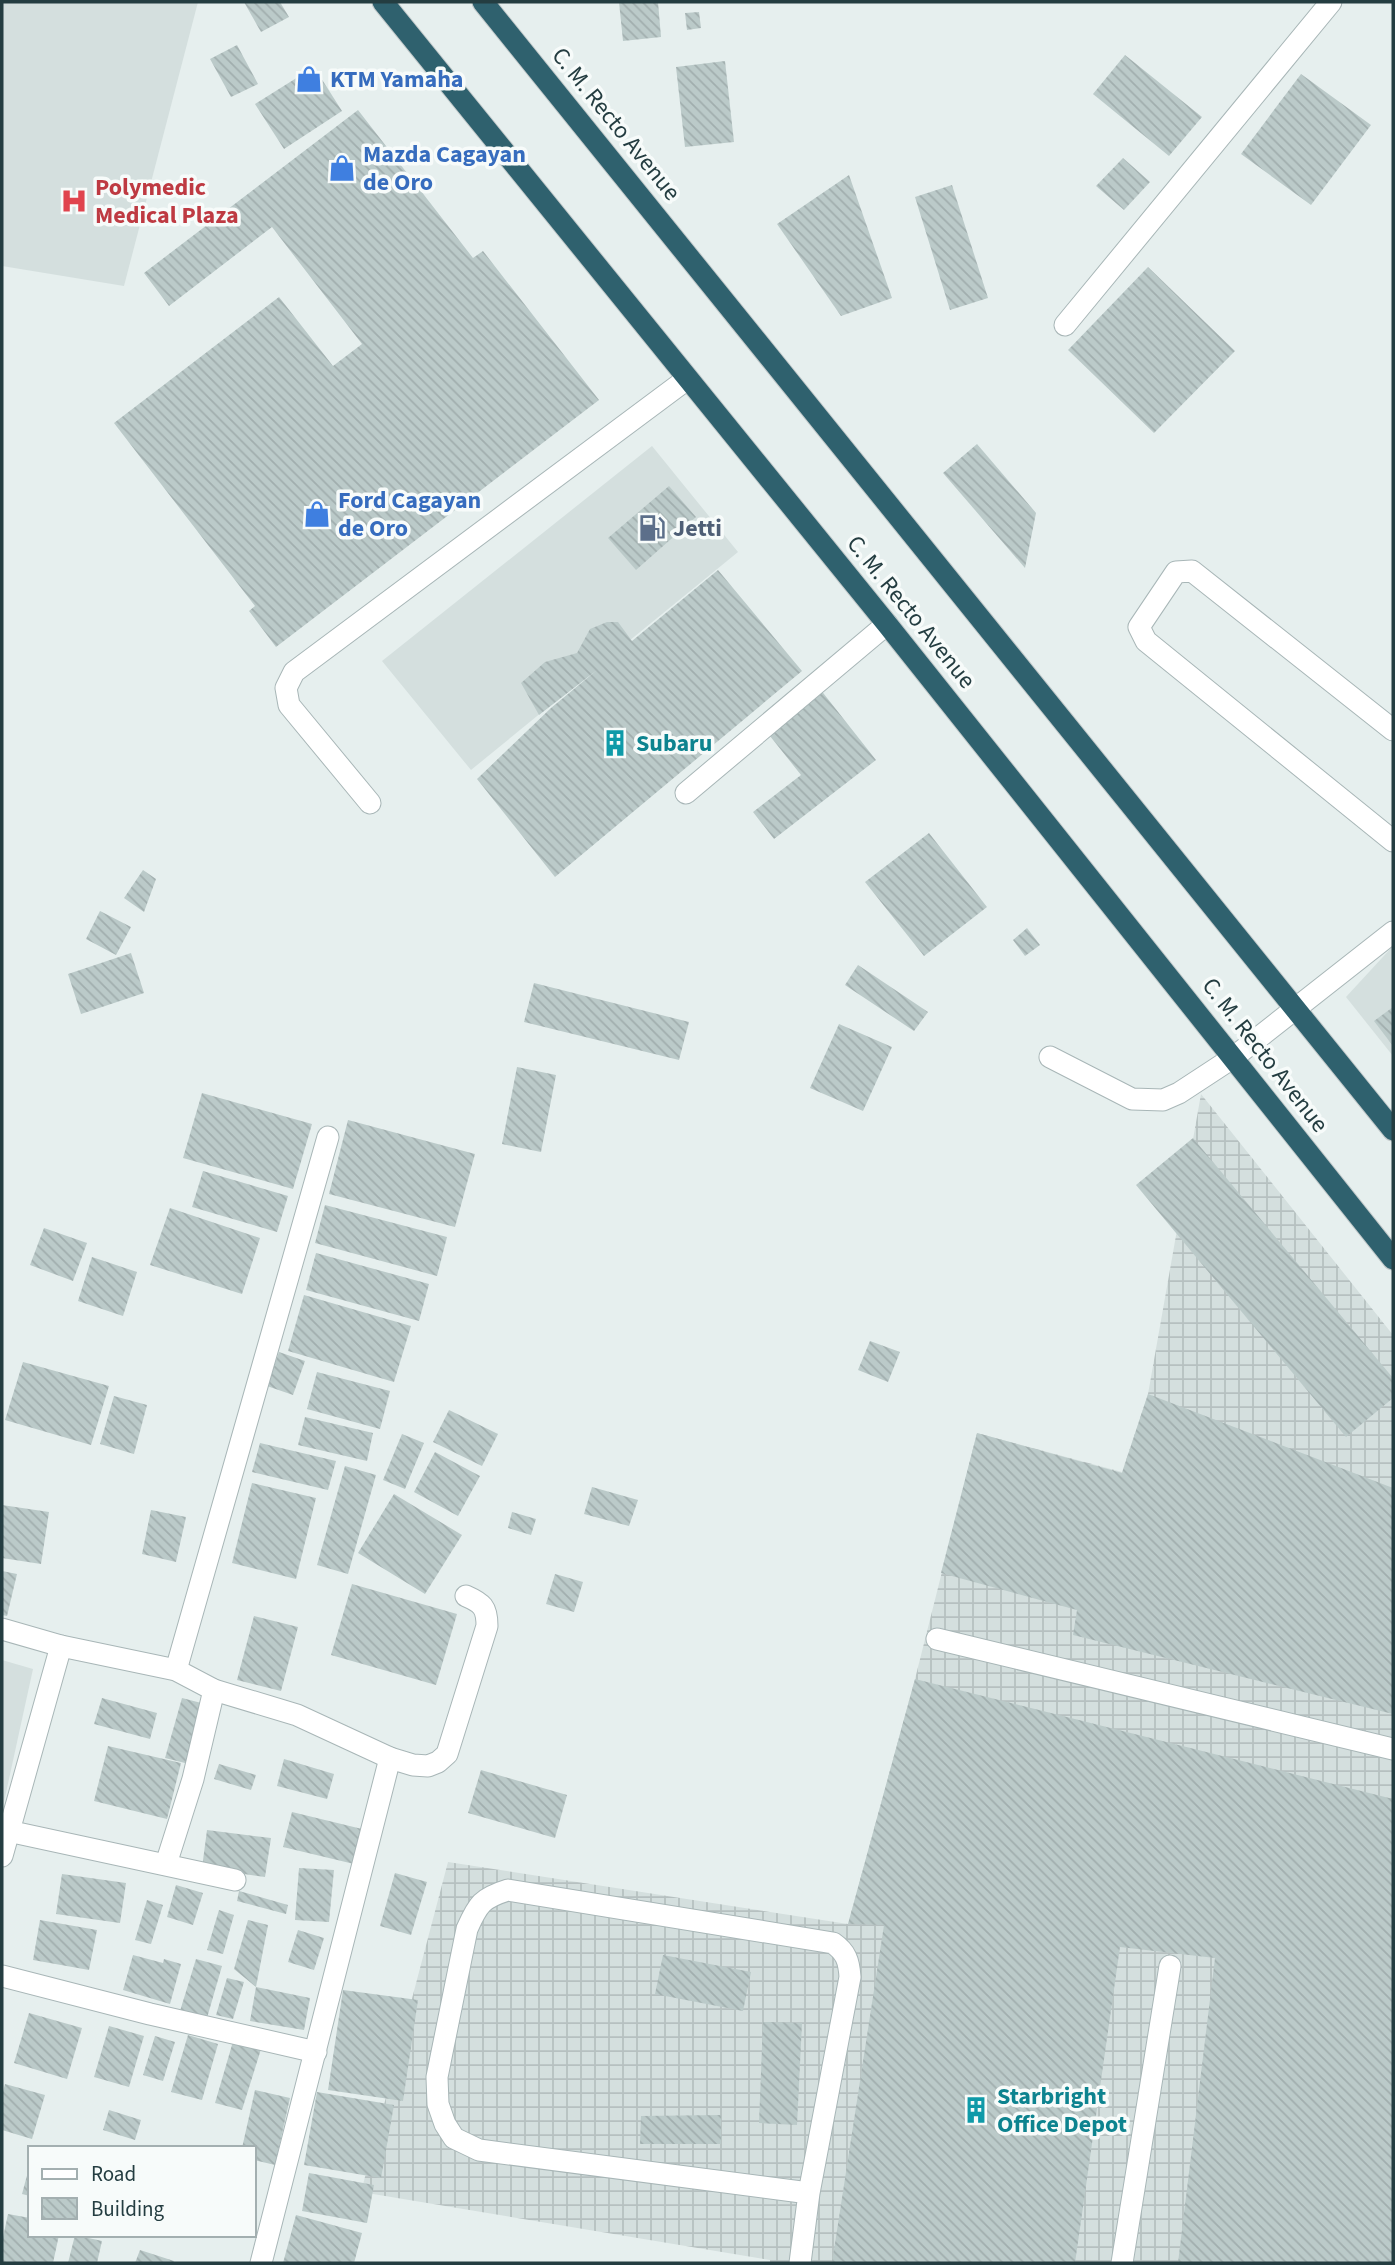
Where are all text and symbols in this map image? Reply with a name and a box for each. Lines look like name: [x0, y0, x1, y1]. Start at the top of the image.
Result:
street label: C. M. Recto Avenue: [543, 40, 689, 208]
place label: KTM Yamaha: [330, 62, 464, 97]
shop icon: KTM Yamaha: [294, 64, 324, 94]
place label: Mazda Cagayan de Oro: [363, 137, 526, 200]
shop icon: Mazda Cagayan de Oro: [327, 153, 357, 183]
place label: Polymedic Medical Plaza: [95, 170, 239, 233]
hospital icon: Polymedic Medical Plaza: [59, 186, 89, 216]
place label: Ford Cagayan de Oro: [338, 483, 481, 546]
shop icon: Ford Cagayan de Oro: [302, 499, 332, 529]
place label: Jetti: [673, 511, 722, 546]
fuel station icon: Jetti: [637, 513, 667, 543]
street label: C. M. Recto Avenue: [838, 528, 984, 696]
place label: Subaru: [636, 726, 712, 761]
building icon: Subaru: [600, 728, 630, 758]
street label: C. M. Recto Avenue: [1193, 970, 1337, 1140]
place label: Starbright Office Depot: [997, 2079, 1127, 2142]
building icon: Starbright Office Depot: [961, 2095, 991, 2125]
legend: [28, 2146, 256, 2237]
text: Road: [91, 2159, 136, 2189]
text: Building: [91, 2194, 165, 2224]

